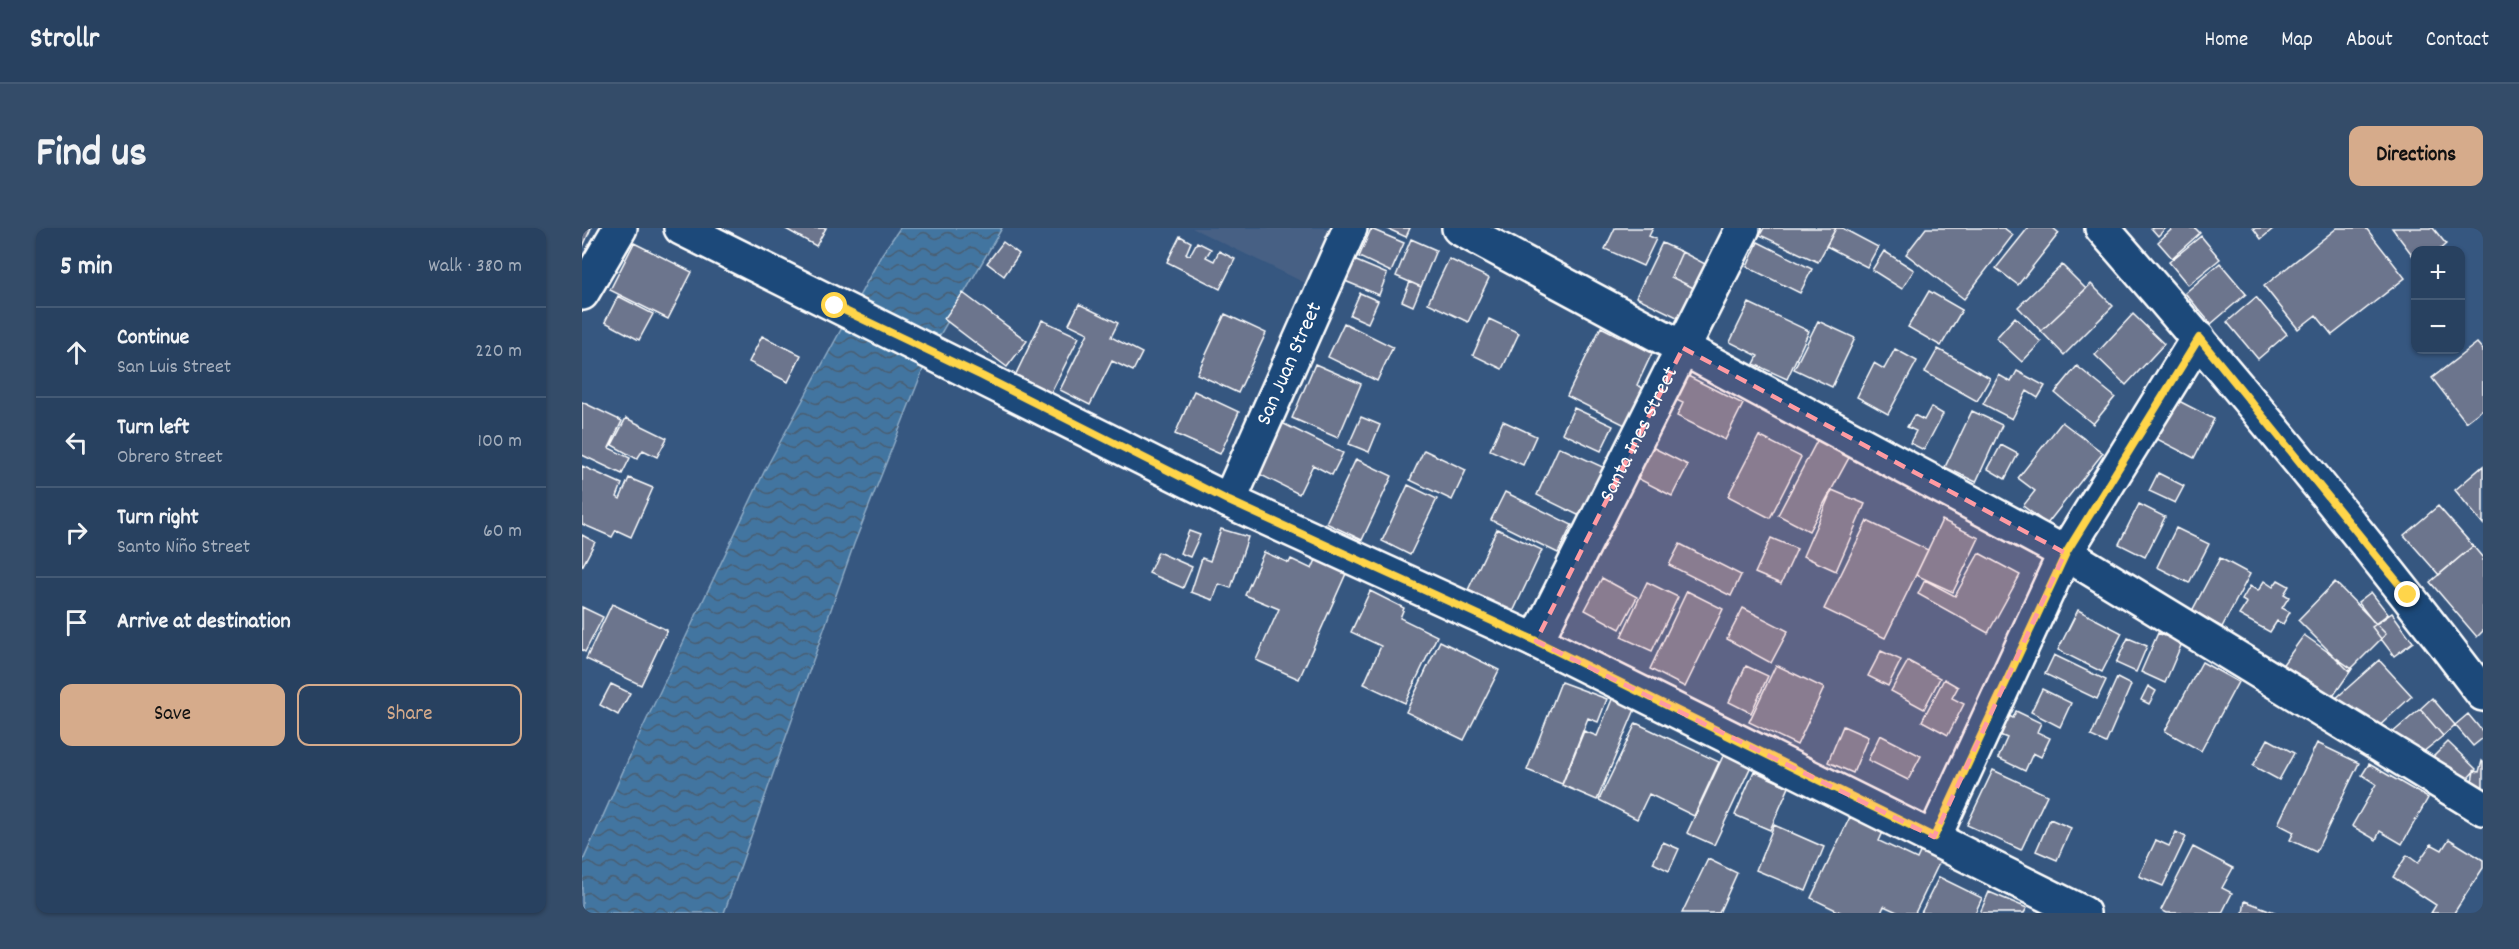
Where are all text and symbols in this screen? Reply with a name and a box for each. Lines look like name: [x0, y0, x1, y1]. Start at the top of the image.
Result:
text: Strollr: [30, 21, 99, 61]
text: Home: [2204, 26, 2248, 56]
text: Map: [2281, 26, 2313, 56]
text: About: [2346, 26, 2393, 56]
text: Contact: [2426, 26, 2489, 56]
text: Find us: [36, 126, 147, 186]
button: Directions: [2349, 126, 2483, 186]
map controls: [2411, 246, 2465, 354]
button: +: [2411, 246, 2465, 300]
text: 5 min: [60, 249, 113, 286]
text: Walk · 380 m: [428, 253, 522, 281]
route start: [821, 292, 847, 318]
street label: San Juan Street: [1249, 297, 1331, 430]
button: −: [2411, 300, 2465, 354]
text: Continue: [117, 323, 189, 354]
icon: ahead: [60, 336, 93, 369]
text: 220 m: [475, 338, 522, 366]
text: San Luis Street: [117, 354, 231, 382]
street label: Santa Ines Street: [1592, 361, 1687, 508]
text: Turn left: [117, 413, 189, 444]
icon: left: [60, 426, 93, 459]
text: 100 m: [478, 428, 522, 456]
text: Obrero Street: [117, 444, 223, 472]
text: Turn right: [117, 503, 199, 534]
icon: right: [60, 516, 93, 549]
text: 60 m: [483, 518, 522, 546]
text: Santo Niño Street: [117, 534, 250, 562]
route end: [2394, 581, 2420, 607]
icon: arrive: [60, 606, 93, 639]
text: Arrive at destination: [117, 607, 291, 638]
button: Save: [60, 684, 285, 746]
button: Share: [297, 684, 522, 746]

